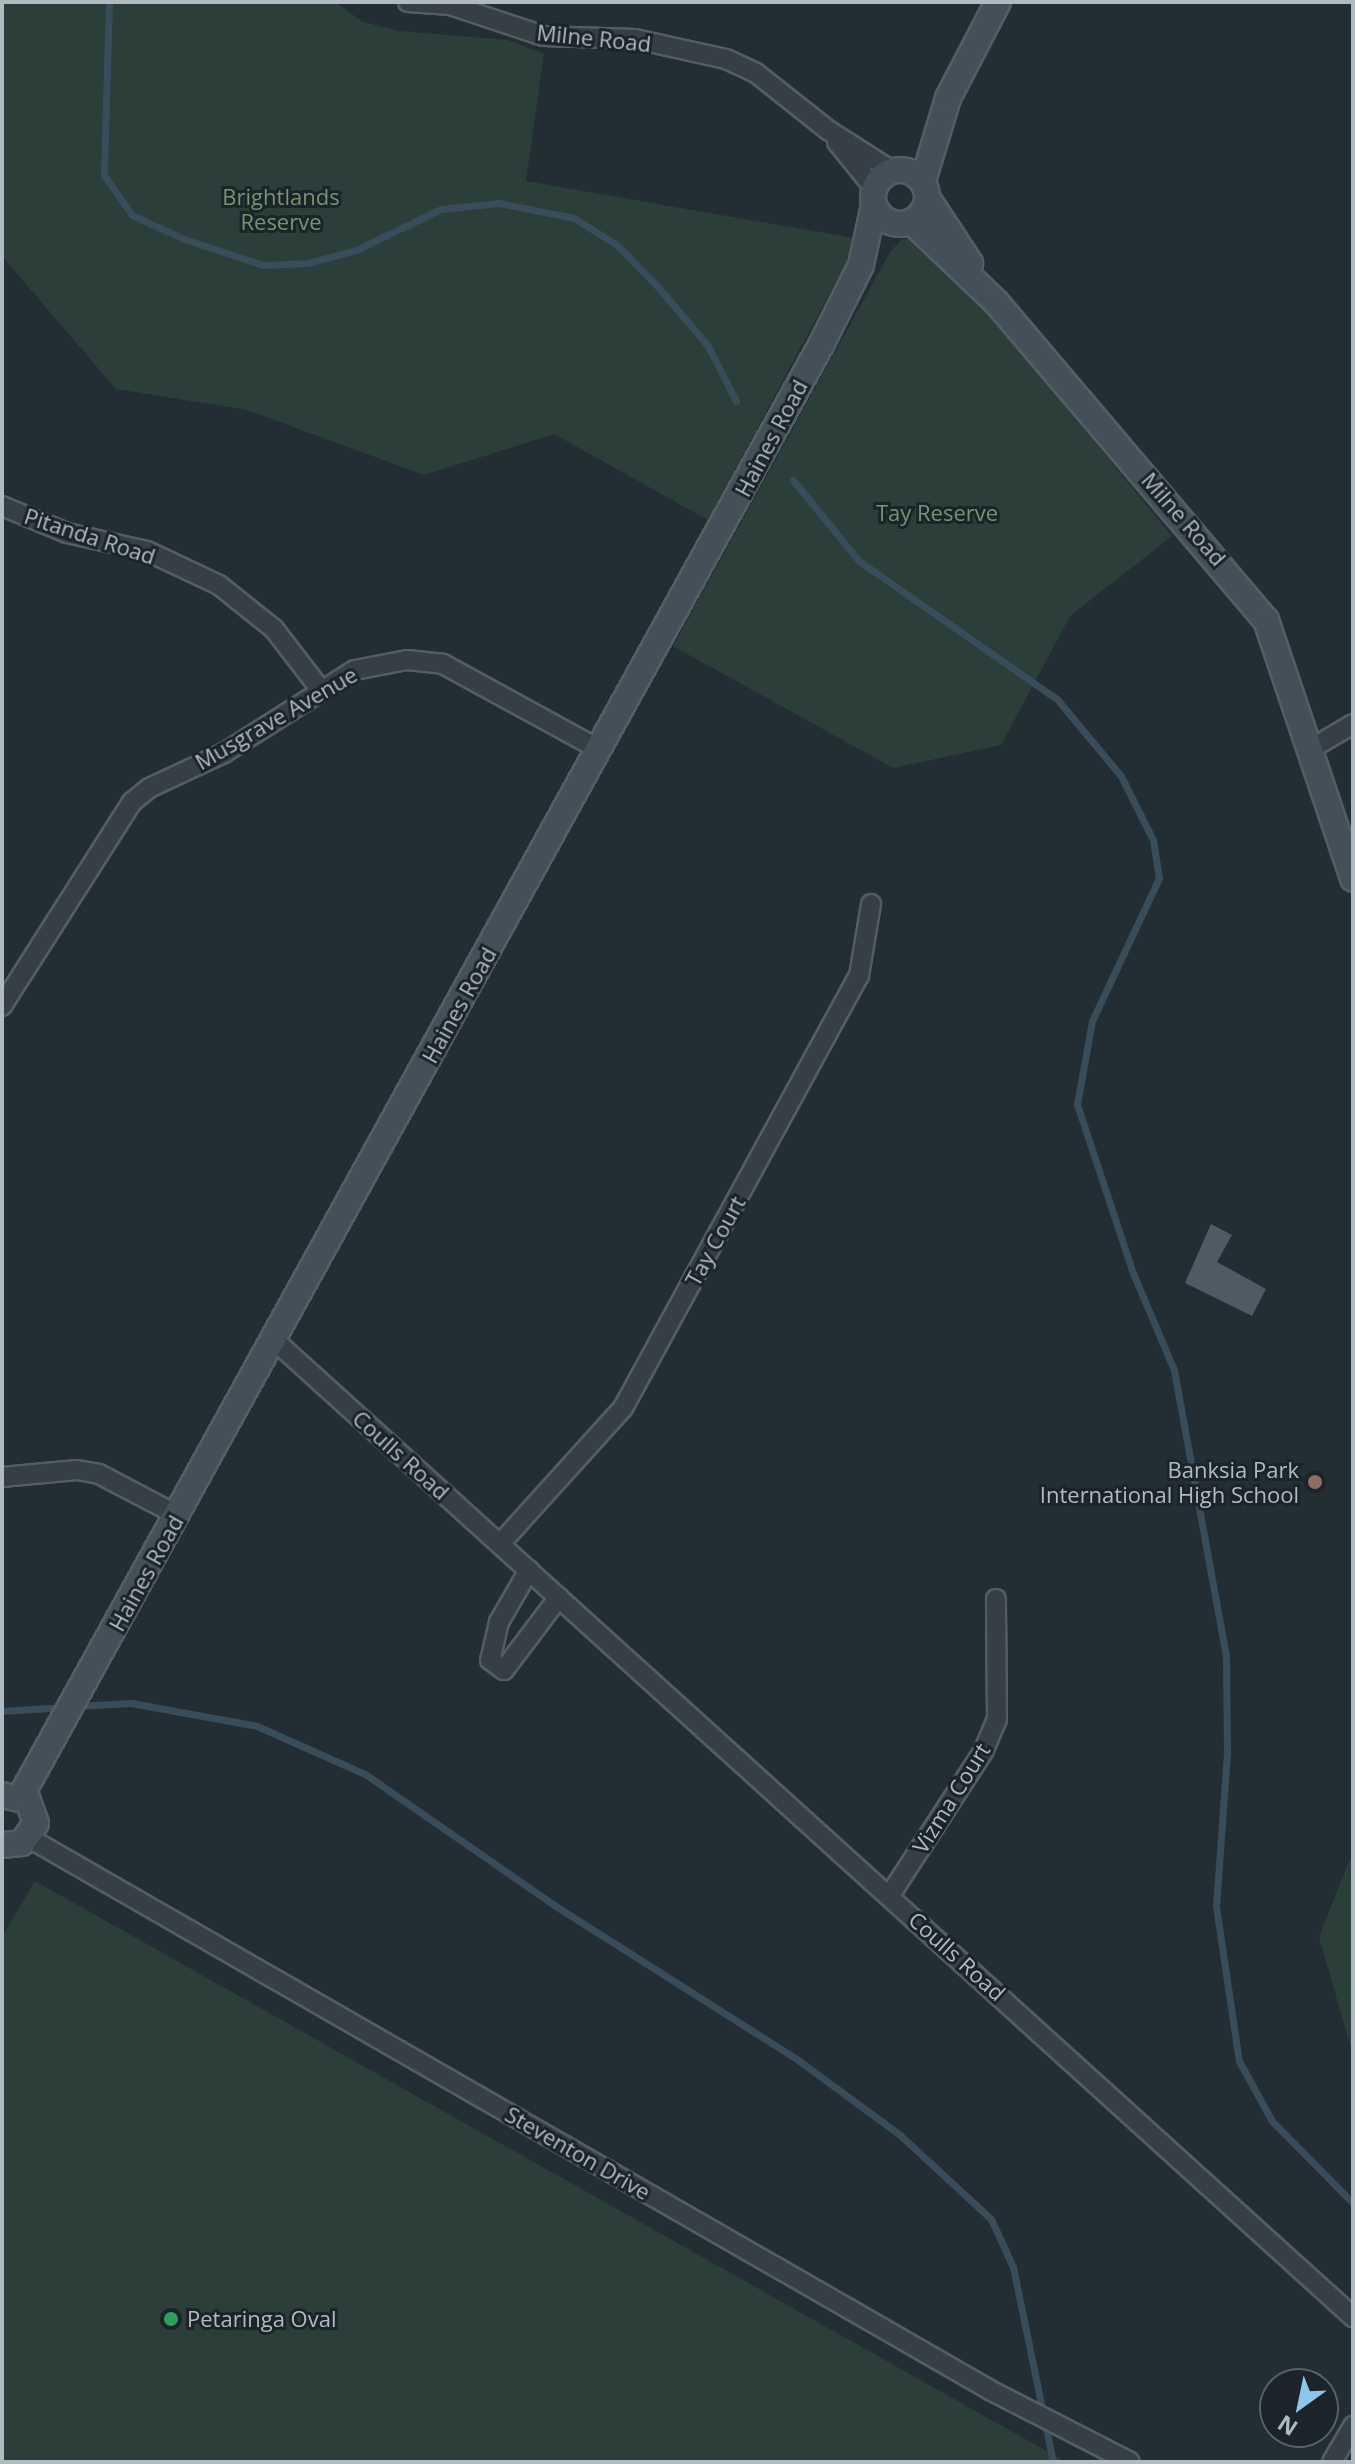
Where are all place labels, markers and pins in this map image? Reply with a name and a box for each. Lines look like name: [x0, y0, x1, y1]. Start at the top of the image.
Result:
place label: Banksia Park International High School: [1040, 1456, 1299, 1508]
marker: Banksia Park International High School: [1306, 1473, 1324, 1491]
place label: Petaringa Oval: [187, 2306, 336, 2332]
marker: Petaringa Oval: [162, 2310, 180, 2328]

